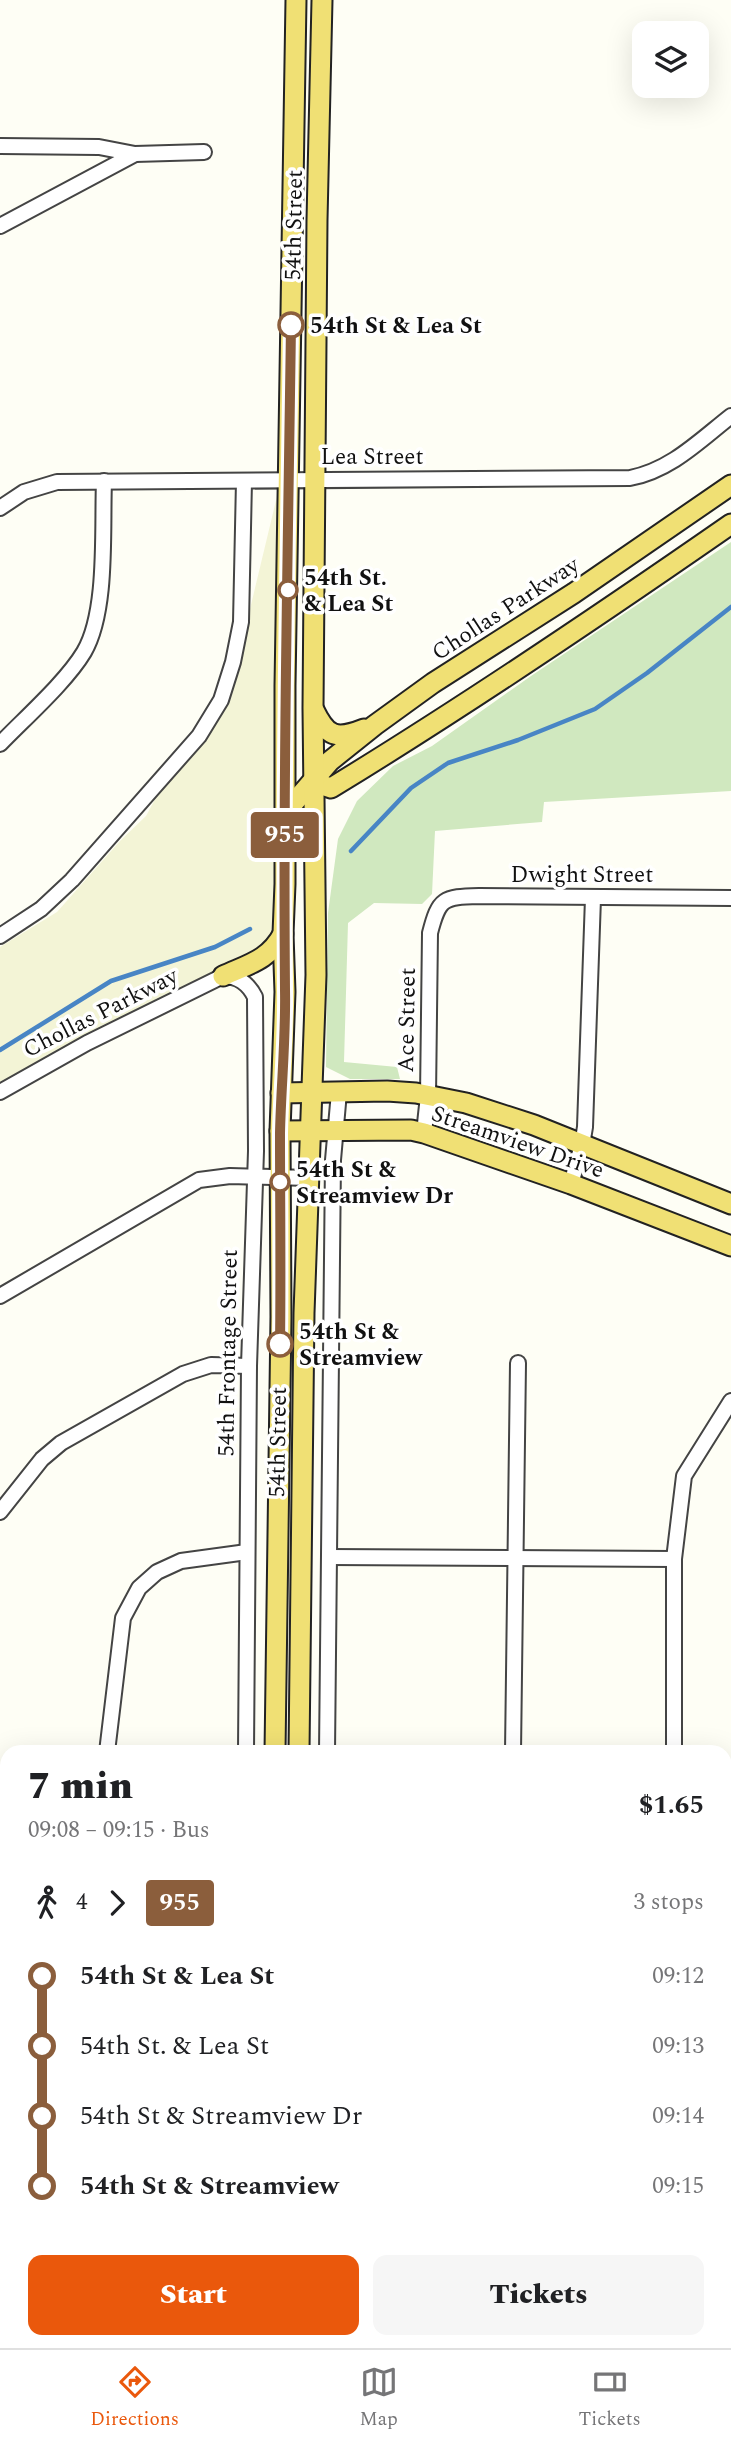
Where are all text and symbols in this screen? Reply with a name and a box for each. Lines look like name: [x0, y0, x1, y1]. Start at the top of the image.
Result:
map controls: [632, 21, 709, 98]
button: layers: [632, 21, 709, 98]
street label: 54th Street: [276, 169, 313, 281]
place label: 54th St & Lea St: [310, 309, 482, 344]
marker: 54th St & Lea St: [278, 312, 304, 338]
street label: Lea Street: [320, 440, 424, 475]
street label: Chollas Parkway: [425, 548, 587, 670]
place label: 54th St. & Lea St: [304, 561, 394, 622]
marker: 54th St. & Lea St: [278, 580, 298, 600]
line badge: 955: [245, 812, 325, 858]
text: 955: [265, 817, 305, 853]
street label: Dwight Street: [511, 858, 653, 893]
street label: Chollas Parkway: [17, 959, 185, 1067]
street label: Ace Street: [389, 967, 426, 1073]
street label: Streamview Drive: [426, 1096, 609, 1188]
place label: 54th St & Streamview Dr: [296, 1153, 453, 1214]
marker: 54th St & Streamview Dr: [270, 1172, 290, 1192]
street label: 54th Frontage Street: [209, 1249, 248, 1457]
place label: 54th St & Streamview: [299, 1315, 423, 1376]
marker: 54th St & Streamview: [267, 1331, 293, 1357]
street label: 54th Street: [260, 1386, 297, 1498]
text: 7 min: [28, 1758, 133, 1816]
text: $1.65: [639, 1785, 704, 1825]
text: 09:08 – 09:15 · Bus: [28, 1813, 210, 1848]
icon: walk: [28, 1884, 66, 1922]
icon: forward: [98, 1884, 136, 1922]
text: 4: [76, 1885, 88, 1920]
text: 955: [160, 1885, 200, 1921]
text: 3 stops: [634, 1885, 704, 1920]
text: 54th St & Lea St: [80, 1956, 274, 1996]
text: 09:12: [652, 1959, 704, 1994]
text: 54th St. & Lea St: [80, 2026, 269, 2066]
text: 09:13: [652, 2029, 704, 2064]
text: 54th St & Streamview Dr: [80, 2096, 362, 2136]
text: 09:14: [652, 2099, 704, 2134]
text: 54th St & Streamview: [80, 2166, 339, 2206]
text: 09:15: [652, 2169, 704, 2204]
button: Start: [28, 2255, 359, 2335]
button: Tickets: [373, 2255, 704, 2335]
tab: Directions: [90, 2363, 179, 2434]
tab: Map: [360, 2363, 398, 2434]
tab: Tickets: [578, 2363, 641, 2434]

